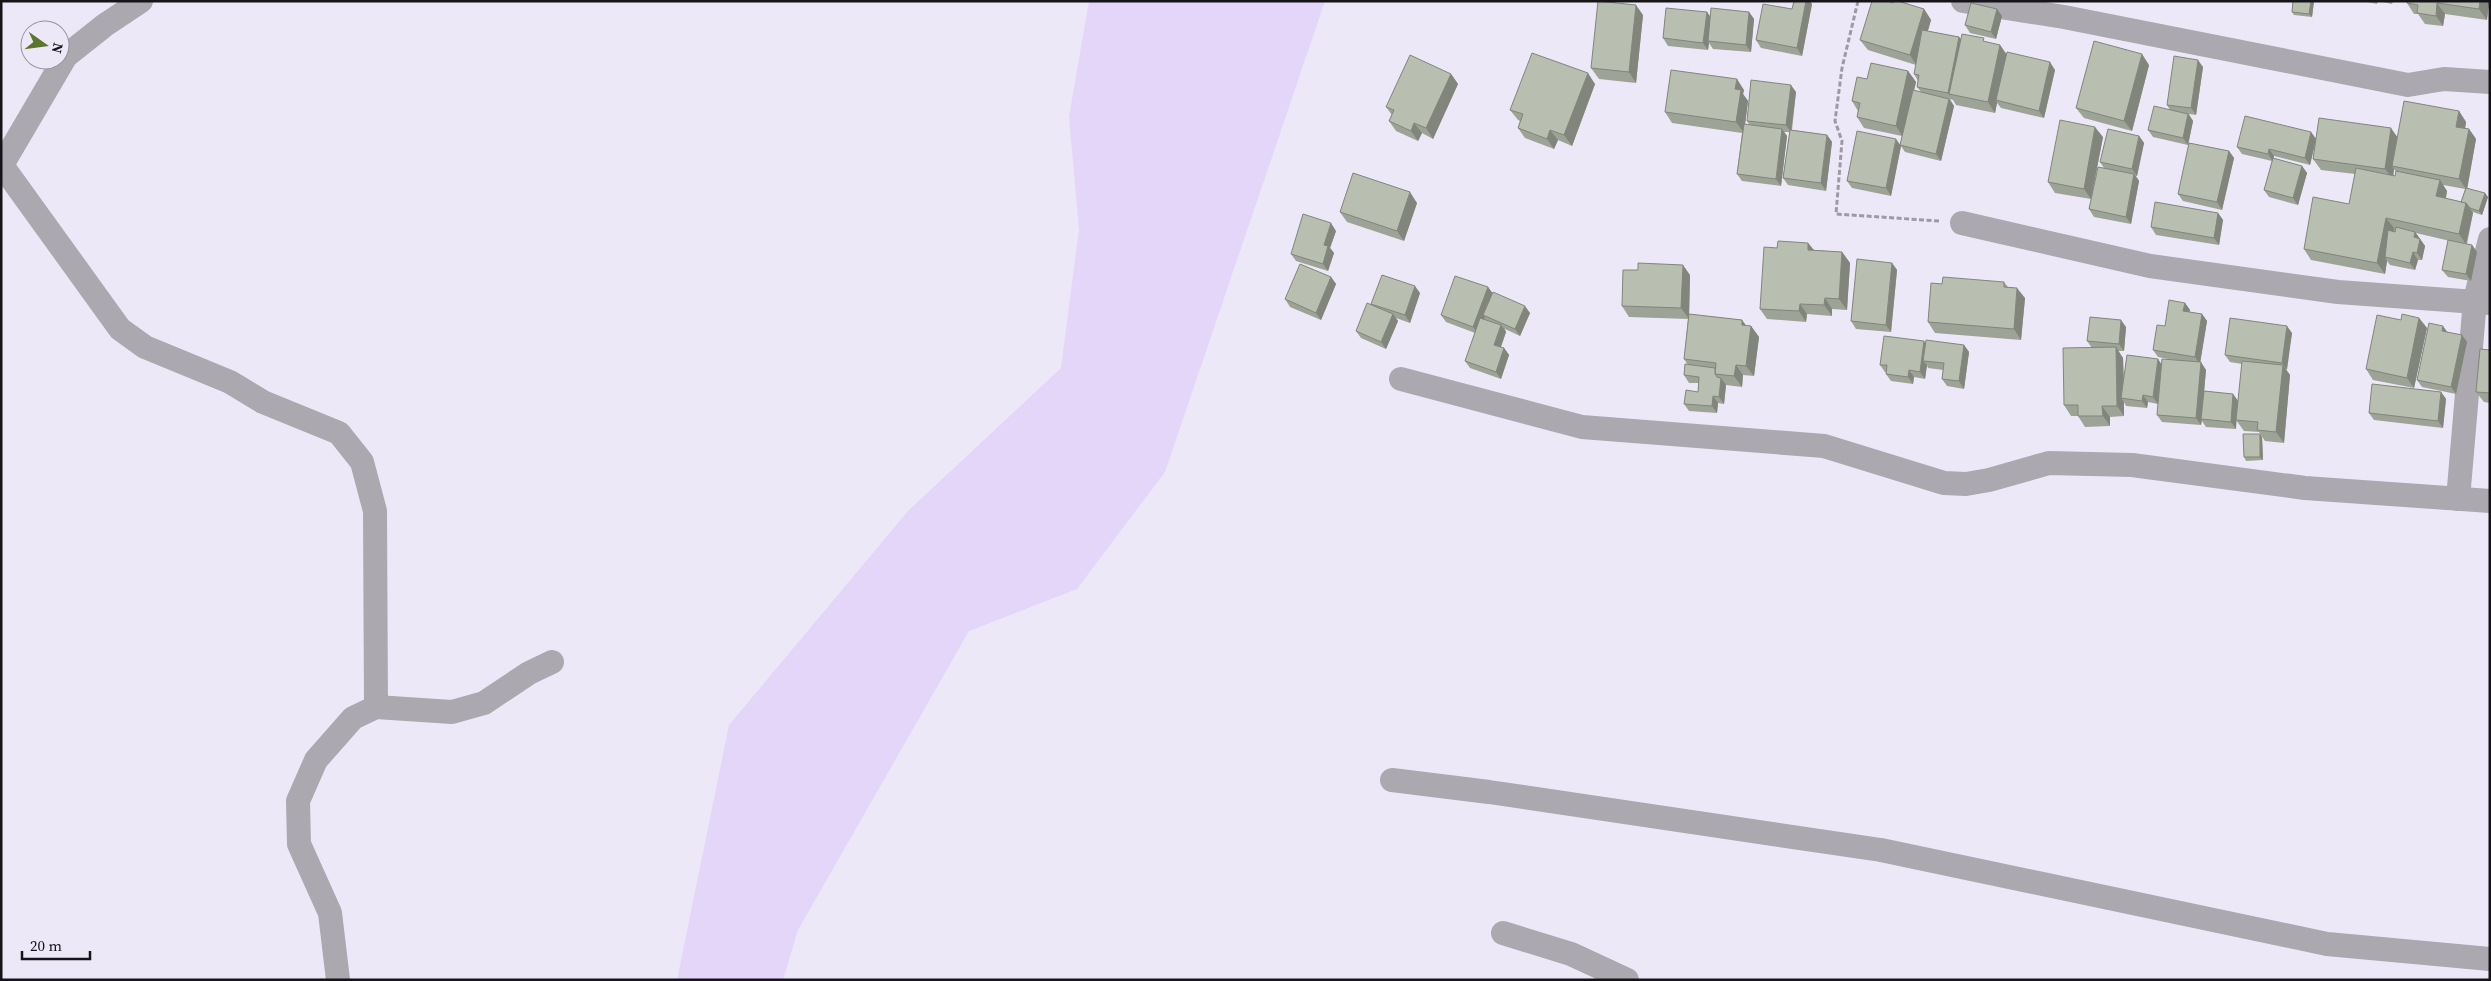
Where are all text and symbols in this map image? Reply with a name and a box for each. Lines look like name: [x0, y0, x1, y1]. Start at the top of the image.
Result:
north arrow: [20, 20, 70, 70]
text: N: [47, 41, 69, 56]
scale bar: [22, 928, 90, 960]
text: 20 m: [30, 935, 62, 956]

